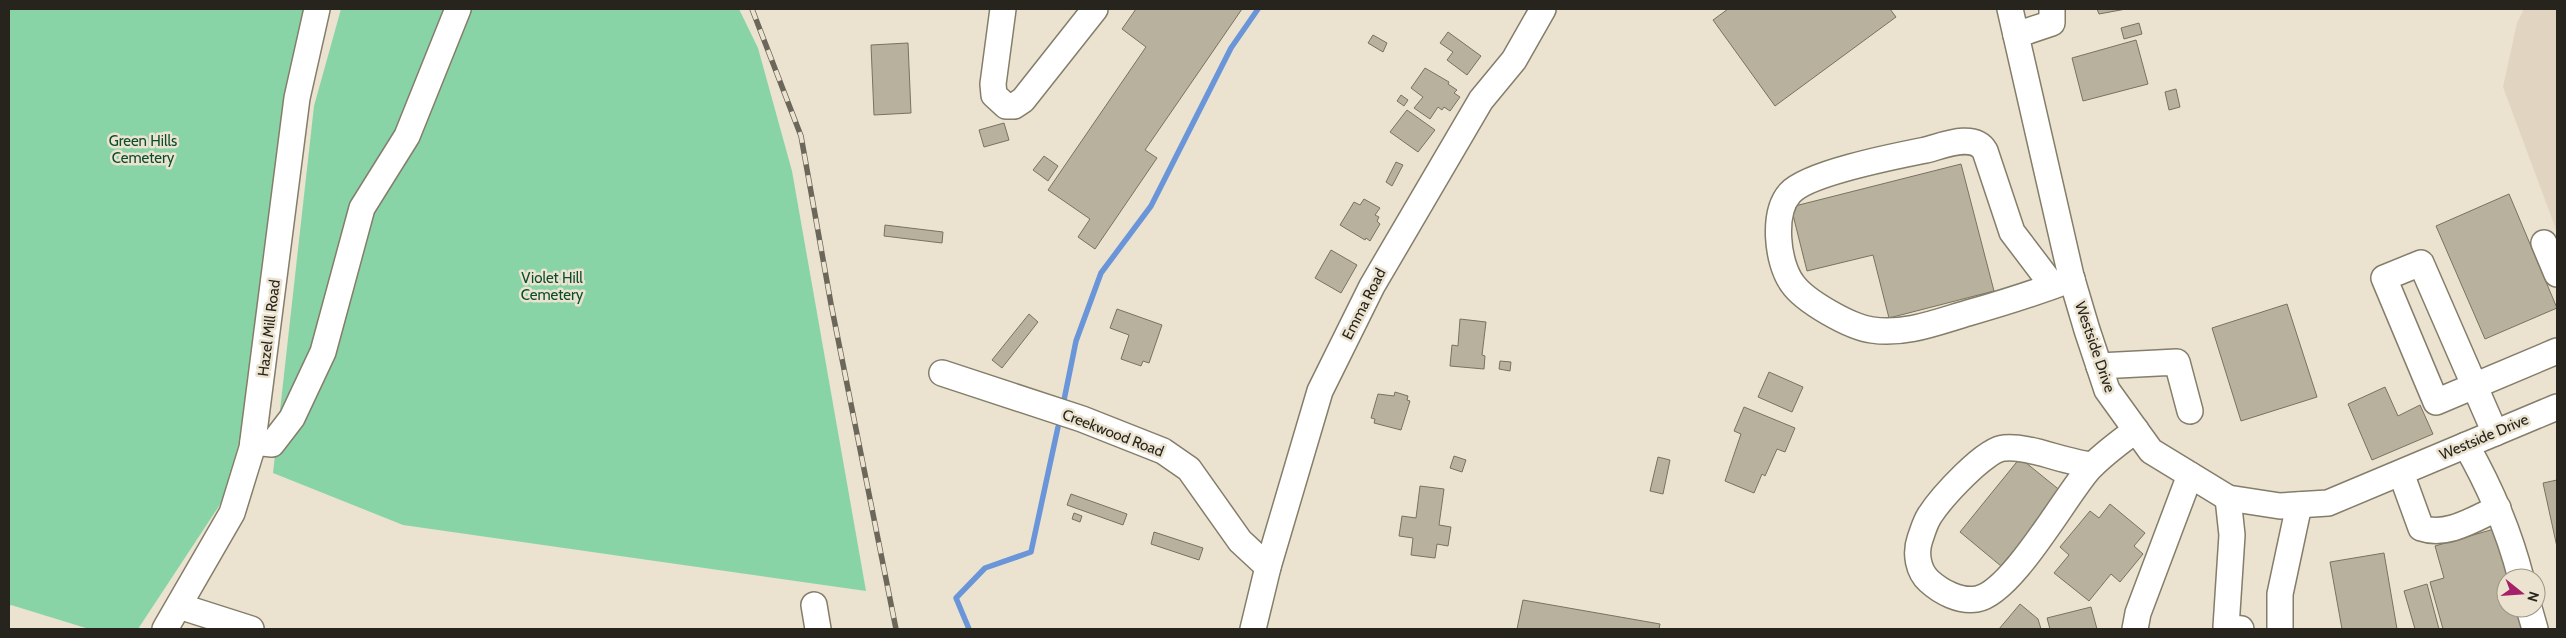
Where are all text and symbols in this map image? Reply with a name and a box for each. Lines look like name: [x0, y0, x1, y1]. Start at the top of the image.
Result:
park label: Green Hills Cemetery: [109, 132, 177, 167]
street label: Emma Road: [1338, 265, 1390, 343]
park label: Violet Hill Cemetery: [521, 269, 584, 304]
street label: Hazel Mill Road: [254, 279, 284, 377]
street label: Westside Drive: [2071, 299, 2119, 395]
street label: Creekwood Road: [1060, 405, 1166, 461]
street label: Westside Drive: [2437, 410, 2532, 464]
north arrow: [2496, 568, 2546, 618]
text: N: [2523, 589, 2543, 604]

